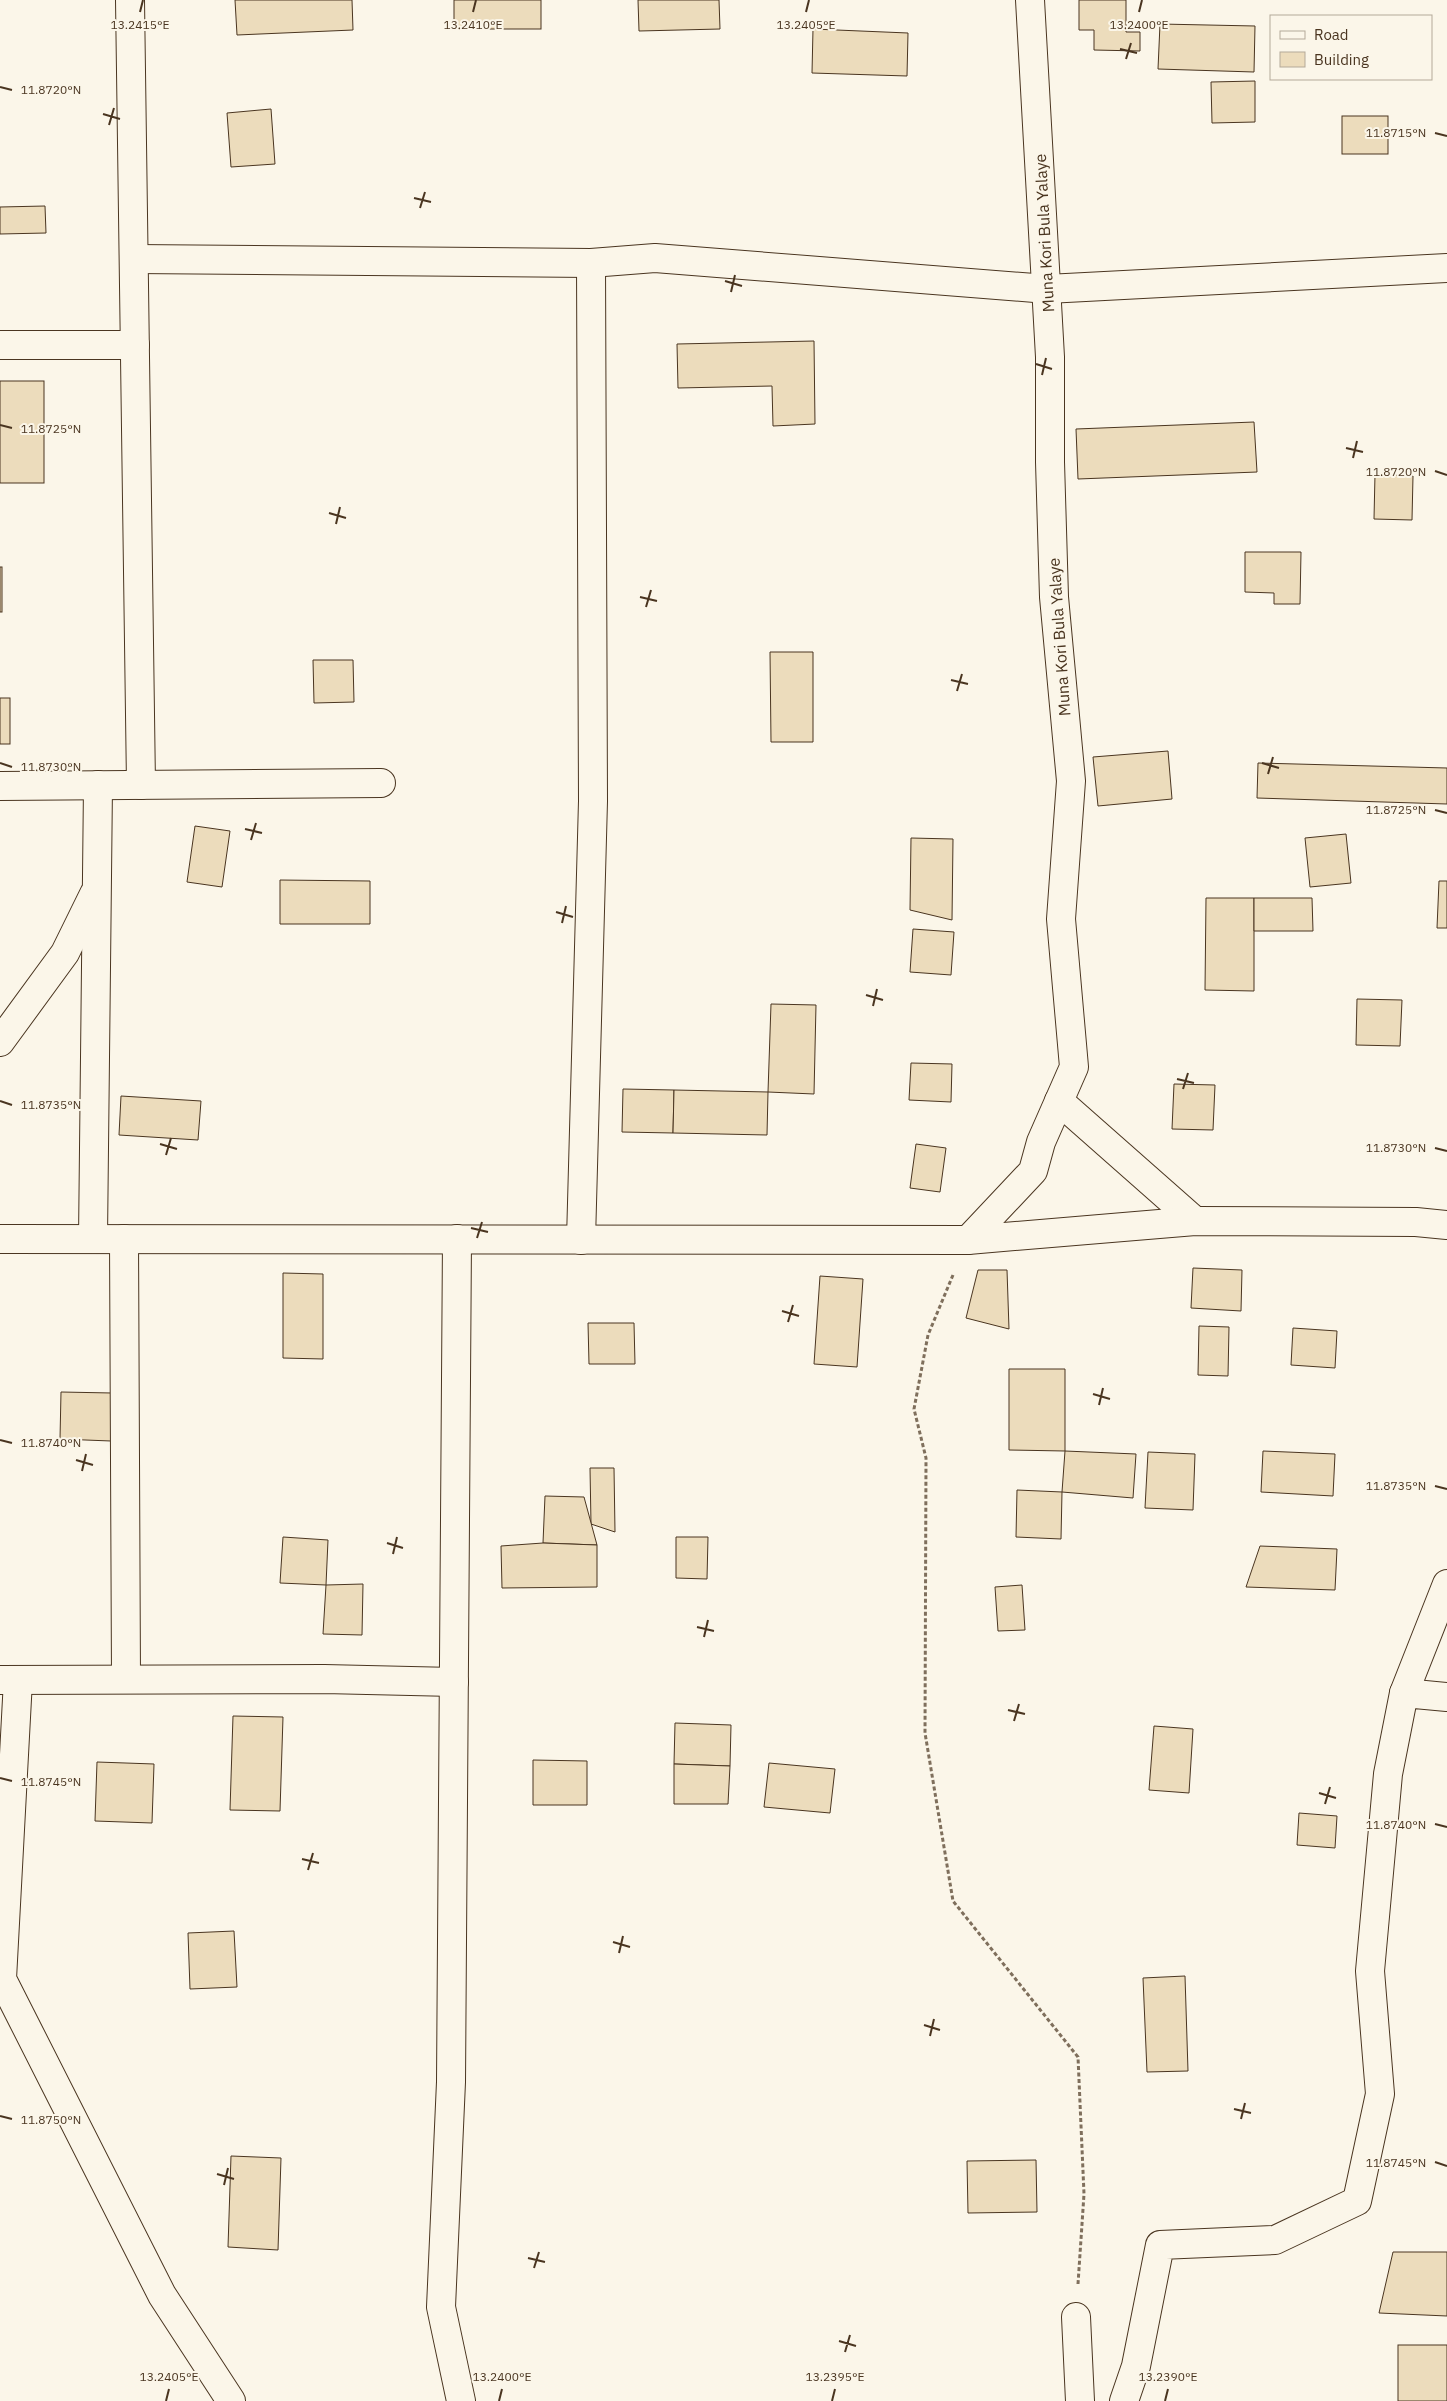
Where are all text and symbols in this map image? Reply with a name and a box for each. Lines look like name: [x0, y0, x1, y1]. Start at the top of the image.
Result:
legend: [1270, 15, 1432, 80]
text: 13.2415°E: [110, 17, 170, 32]
text: 13.2410°E: [443, 17, 503, 32]
text: 13.2405°E: [776, 17, 836, 32]
text: 13.2400°E: [1109, 17, 1169, 32]
text: Road: [1314, 25, 1349, 44]
text: Building: [1314, 50, 1369, 69]
text: 11.8720°N: [21, 82, 81, 97]
text: 11.8715°N: [1366, 125, 1426, 140]
street label: Muna Kori Bula Yalaye: [1030, 153, 1058, 313]
text: 11.8725°N: [21, 421, 81, 436]
text: 11.8720°N: [1366, 464, 1426, 479]
street label: Muna Kori Bula Yalaye: [1043, 557, 1075, 717]
text: 11.8730°N: [21, 759, 81, 774]
text: 11.8725°N: [1366, 802, 1426, 817]
text: 11.8735°N: [21, 1097, 81, 1112]
text: 11.8730°N: [1366, 1140, 1426, 1155]
text: 11.8740°N: [21, 1435, 81, 1450]
text: 11.8735°N: [1366, 1478, 1426, 1493]
text: 11.8745°N: [21, 1774, 81, 1789]
text: 11.8740°N: [1366, 1817, 1426, 1832]
text: 11.8750°N: [21, 2112, 81, 2127]
text: 11.8745°N: [1366, 2155, 1426, 2170]
text: 13.2405°E: [139, 2369, 199, 2384]
text: 13.2400°E: [472, 2369, 532, 2384]
text: 13.2395°E: [805, 2369, 865, 2384]
text: 13.2390°E: [1138, 2369, 1198, 2384]

